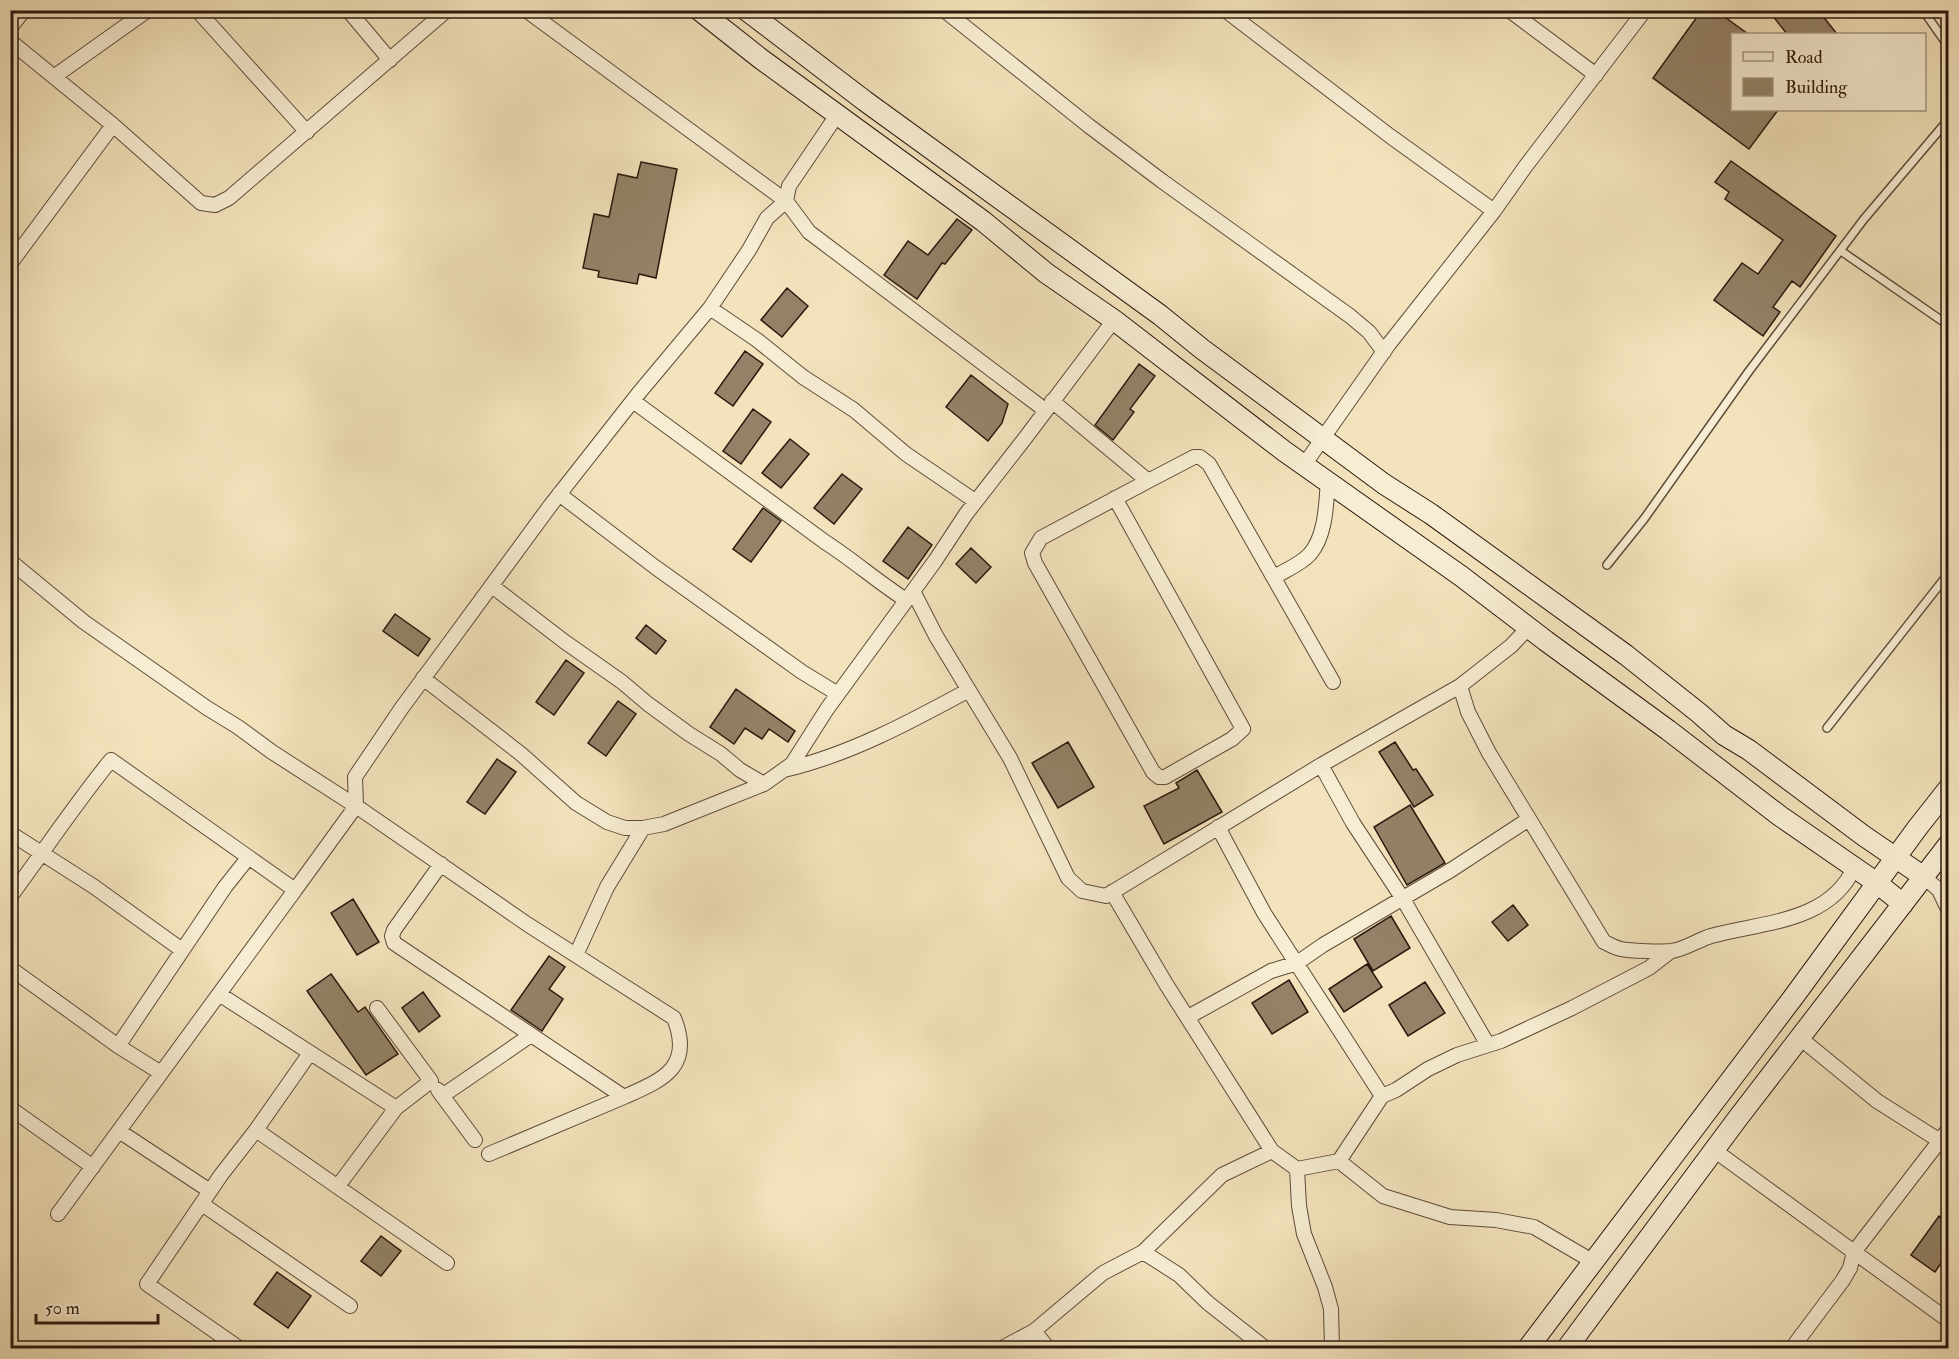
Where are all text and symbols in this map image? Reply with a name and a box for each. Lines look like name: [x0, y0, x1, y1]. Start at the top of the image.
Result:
legend: [1731, 33, 1926, 111]
text: Road: [1785, 46, 1823, 69]
text: Building: [1785, 76, 1848, 99]
scale bar: [36, 1287, 158, 1325]
text: 50 m: [45, 1297, 80, 1320]

